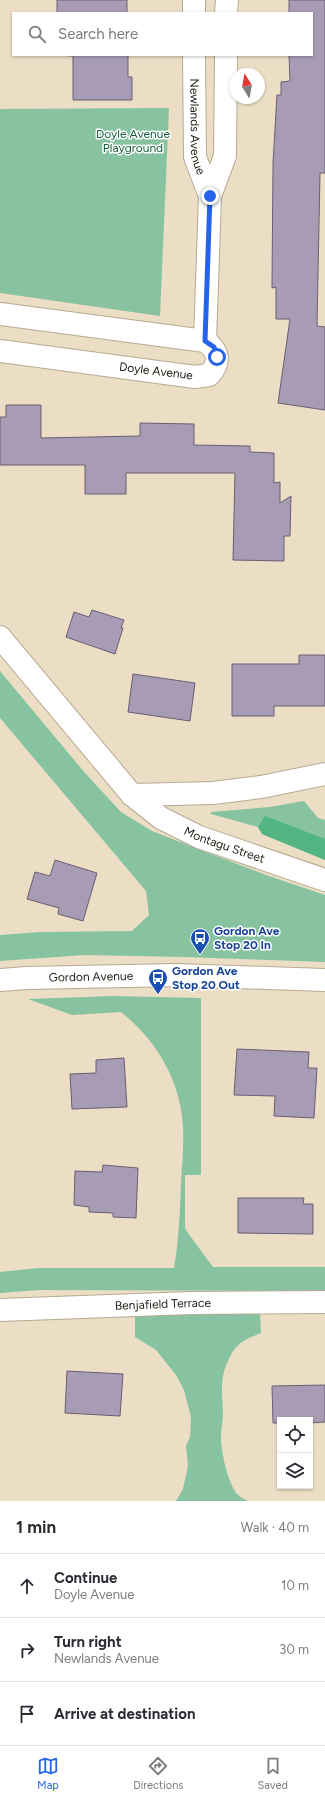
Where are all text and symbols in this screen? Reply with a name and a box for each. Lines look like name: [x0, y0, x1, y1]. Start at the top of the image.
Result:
search box: [12, 12, 313, 56]
icon: search: [26, 23, 48, 45]
text: Search here: [58, 25, 138, 43]
north arrow: [229, 68, 265, 104]
street label: Newlands Avenue: [187, 79, 208, 177]
park label: Doyle Avenue Playground: [96, 127, 170, 155]
route end: [201, 187, 219, 205]
route start: [208, 348, 226, 366]
street label: Doyle Avenue: [118, 360, 194, 383]
street label: Montagu Street: [182, 824, 267, 866]
place label: Gordon Ave Stop 20 In: [214, 924, 280, 952]
bus stop icon: Gordon Ave Stop 20 In: [189, 927, 211, 955]
place label: Gordon Ave Stop 20 Out: [172, 964, 240, 992]
bus stop icon: Gordon Ave Stop 20 Out: [147, 967, 169, 995]
street label: Gordon Avenue: [49, 969, 134, 985]
street label: Benjafield Terrace: [115, 1296, 211, 1313]
map controls: [277, 1417, 313, 1489]
button: locate: [277, 1417, 313, 1453]
button: layers: [277, 1453, 313, 1489]
text: 1 min: [16, 1517, 56, 1537]
text: Walk · 40 m: [241, 1520, 309, 1535]
text: Continue: [54, 1569, 117, 1587]
icon: ahead: [16, 1575, 38, 1597]
text: 10 m: [281, 1578, 309, 1593]
text: Doyle Avenue: [54, 1587, 134, 1602]
text: Turn right: [54, 1633, 122, 1651]
icon: right: [16, 1639, 38, 1661]
text: 30 m: [279, 1642, 309, 1657]
text: Newlands Avenue: [54, 1651, 159, 1666]
icon: arrive: [16, 1703, 38, 1725]
text: Arrive at destination: [54, 1705, 195, 1723]
tab: Map: [37, 1755, 59, 1792]
tab: Directions: [133, 1755, 183, 1792]
tab: Saved: [258, 1755, 288, 1792]

